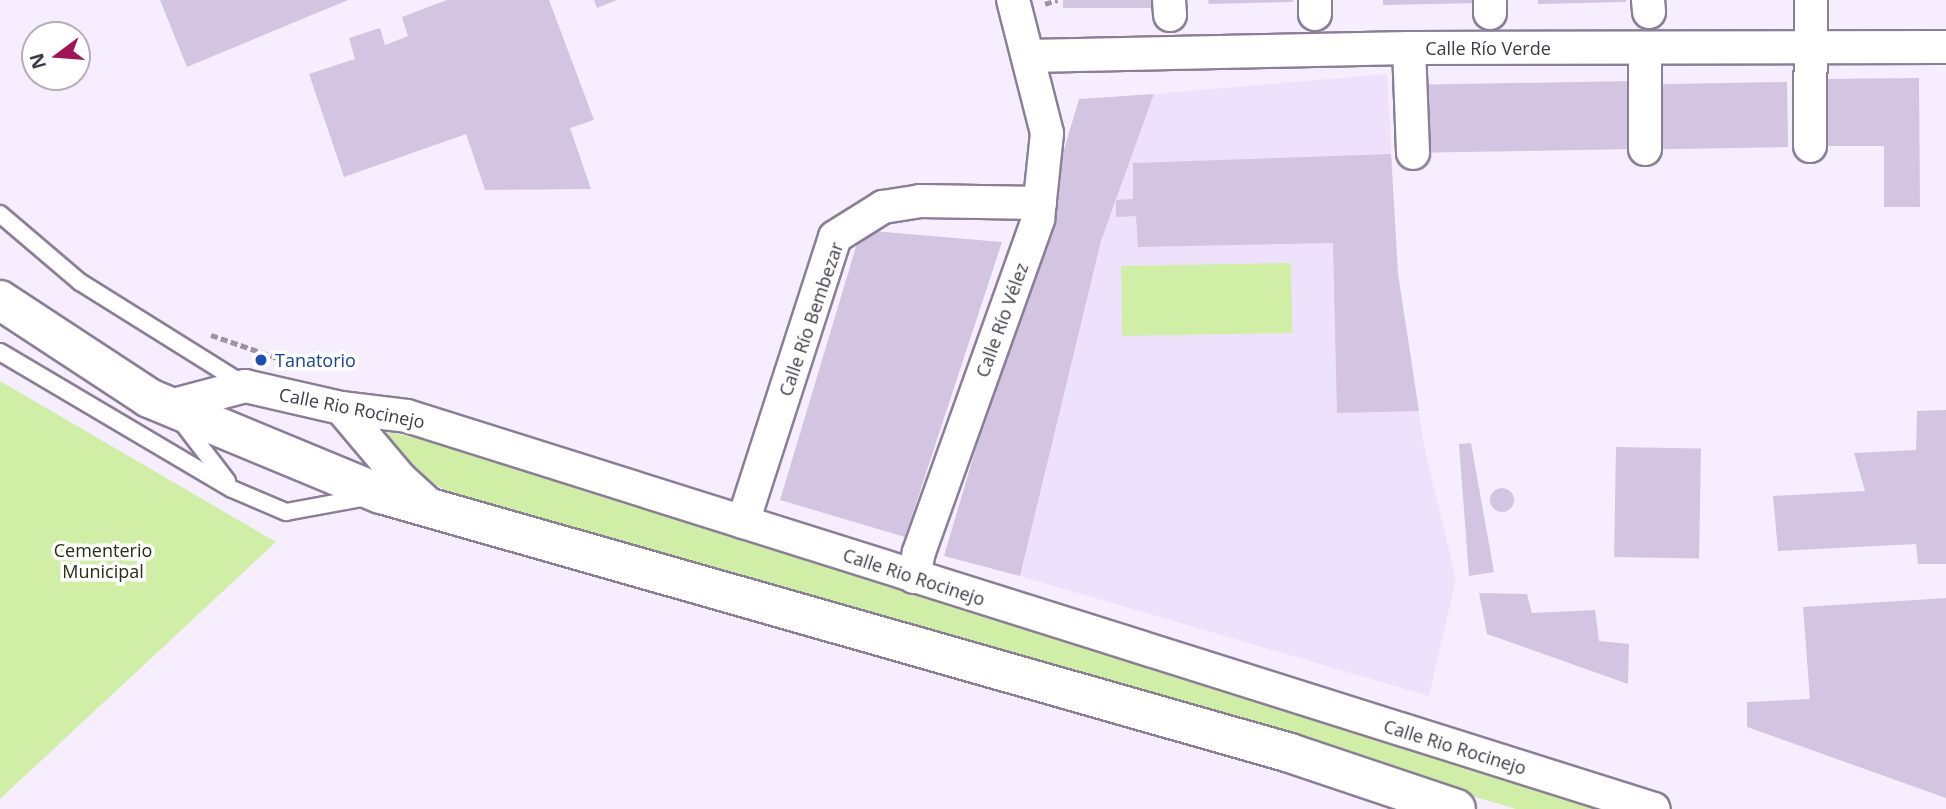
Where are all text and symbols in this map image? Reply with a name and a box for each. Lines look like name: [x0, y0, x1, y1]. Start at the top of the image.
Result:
north arrow: [21, 21, 91, 91]
street label: Calle Río Verde: [1425, 37, 1551, 59]
text: N: [23, 50, 52, 72]
street label: Calle Río Bembezar: [774, 239, 848, 399]
street label: Calle Río Vélez: [971, 260, 1033, 380]
place label: Tanatorio: [275, 349, 356, 371]
marker: Tanatorio: [253, 352, 269, 368]
street label: Calle Rio Rocinejo: [277, 383, 427, 433]
park label: Cementerio Municipal: [54, 540, 152, 582]
street label: Calle Rio Rocinejo: [840, 544, 988, 610]
street label: Calle Rio Rocinejo: [1381, 715, 1529, 779]

